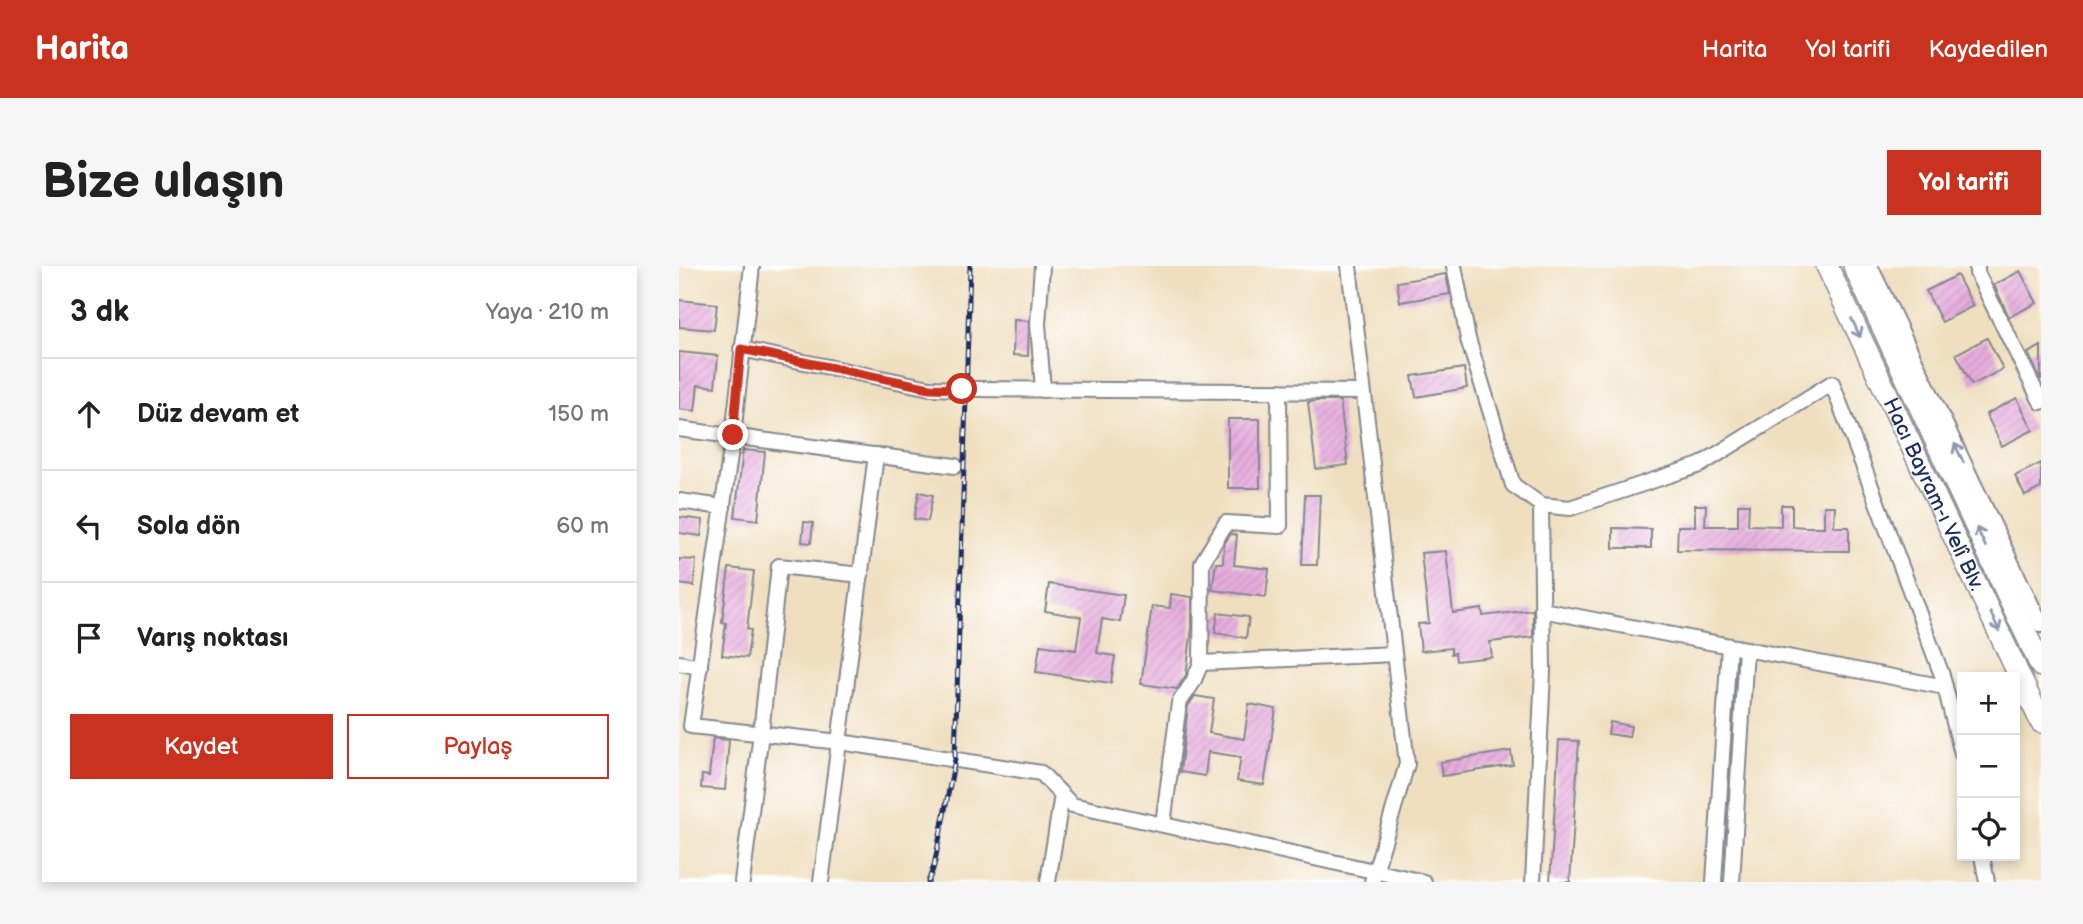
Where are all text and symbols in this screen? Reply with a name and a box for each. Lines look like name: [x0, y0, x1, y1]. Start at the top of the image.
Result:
text: Harita: [35, 29, 129, 69]
text: Harita: [1702, 35, 1767, 64]
text: Yol tarifi: [1805, 35, 1891, 64]
text: Kaydedilen: [1929, 35, 2048, 64]
button: Yol tarifi: [1887, 150, 2041, 215]
text: Bize ulaşın: [42, 153, 285, 212]
text: 3 dk: [70, 294, 129, 330]
text: Yaya · 210 m: [486, 298, 609, 326]
one-way arrow: [1850, 317, 1863, 338]
route start: [946, 373, 977, 404]
street label: Hacı Bayram-ı Velî Blv.: [1878, 394, 1990, 594]
icon: ahead: [70, 395, 108, 433]
text: Düz devam et: [137, 399, 299, 430]
text: 150 m: [548, 400, 609, 428]
route end: [717, 419, 748, 450]
one-way arrow: [1952, 443, 1965, 464]
icon: left: [70, 507, 108, 545]
text: Sola dön: [137, 511, 241, 542]
text: 60 m: [556, 512, 609, 540]
one-way arrow: [1974, 527, 1987, 548]
one-way arrow: [1989, 611, 2002, 632]
icon: arrive: [70, 619, 108, 657]
text: Varış noktası: [137, 623, 288, 654]
map controls: [1957, 672, 2020, 861]
button: +: [1957, 672, 2020, 735]
button: Kaydet: [70, 714, 333, 779]
button: Paylaş: [347, 714, 609, 779]
button: −: [1957, 735, 2020, 798]
button: locate: [1957, 798, 2020, 861]

